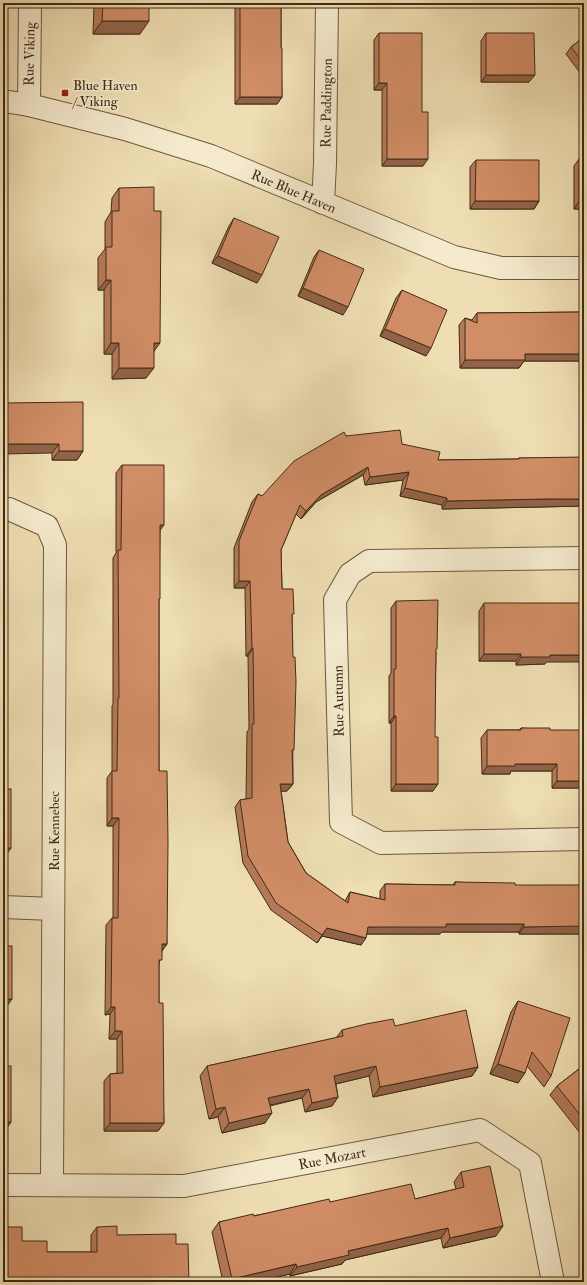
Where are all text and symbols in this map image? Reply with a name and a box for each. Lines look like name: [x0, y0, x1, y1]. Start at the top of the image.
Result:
street label: Rue Viking: [20, 21, 39, 86]
street label: Rue Paddington: [317, 58, 336, 148]
place label: Blue Haven / Viking: [72, 77, 138, 110]
marker: Blue Haven / Viking: [60, 88, 70, 98]
street label: Rue Blue Haven: [249, 166, 339, 217]
street label: Rue Autumn: [329, 665, 348, 737]
street label: Rue Kennebec: [46, 791, 63, 871]
street label: Rue Mozart: [297, 1144, 368, 1173]

